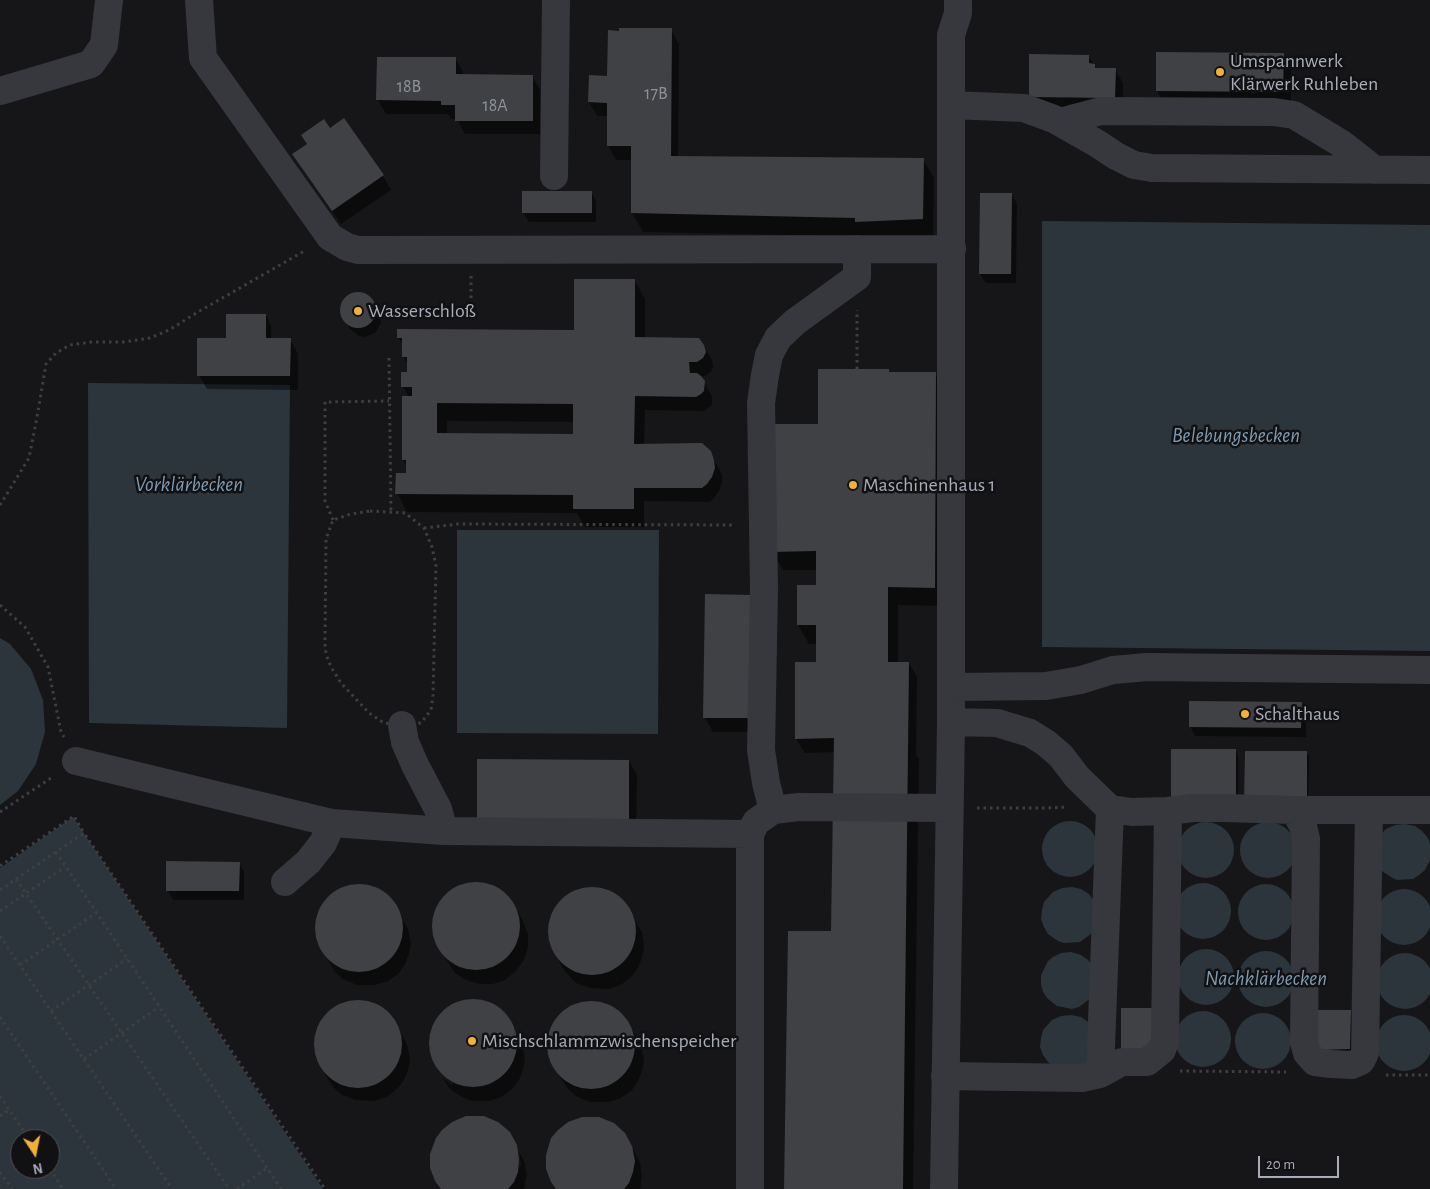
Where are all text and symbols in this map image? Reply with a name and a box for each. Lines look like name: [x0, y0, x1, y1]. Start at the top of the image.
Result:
place label: Umspannwerk Klärwerk Ruhleben: [1230, 49, 1378, 96]
marker: Umspannwerk Klärwerk Ruhleben: [1214, 66, 1226, 78]
house number: 18B: [397, 76, 421, 98]
house number: 17B: [644, 83, 668, 105]
house number: 18A: [482, 95, 508, 117]
place label: Wasserschloß: [368, 299, 476, 323]
marker: Wasserschloß: [352, 305, 364, 317]
water label: Belebungsbecken: [1172, 423, 1300, 449]
water label: Vorklärbecken: [135, 472, 243, 498]
place label: Maschinenhaus 1: [863, 473, 995, 497]
marker: Maschinenhaus 1: [847, 479, 859, 491]
place label: Schalthaus: [1255, 702, 1340, 726]
marker: Schalthaus: [1239, 708, 1251, 720]
water label: Nachklärbecken: [1205, 966, 1327, 992]
place label: Mischschlammzwischenspeicher: [482, 1029, 736, 1053]
marker: Mischschlammzwischenspeicher: [466, 1035, 478, 1047]
north arrow: [10, 1129, 60, 1179]
scale bar: [1260, 1146, 1341, 1178]
text: 20 m: [1266, 1157, 1295, 1172]
text: N: [32, 1160, 44, 1176]

